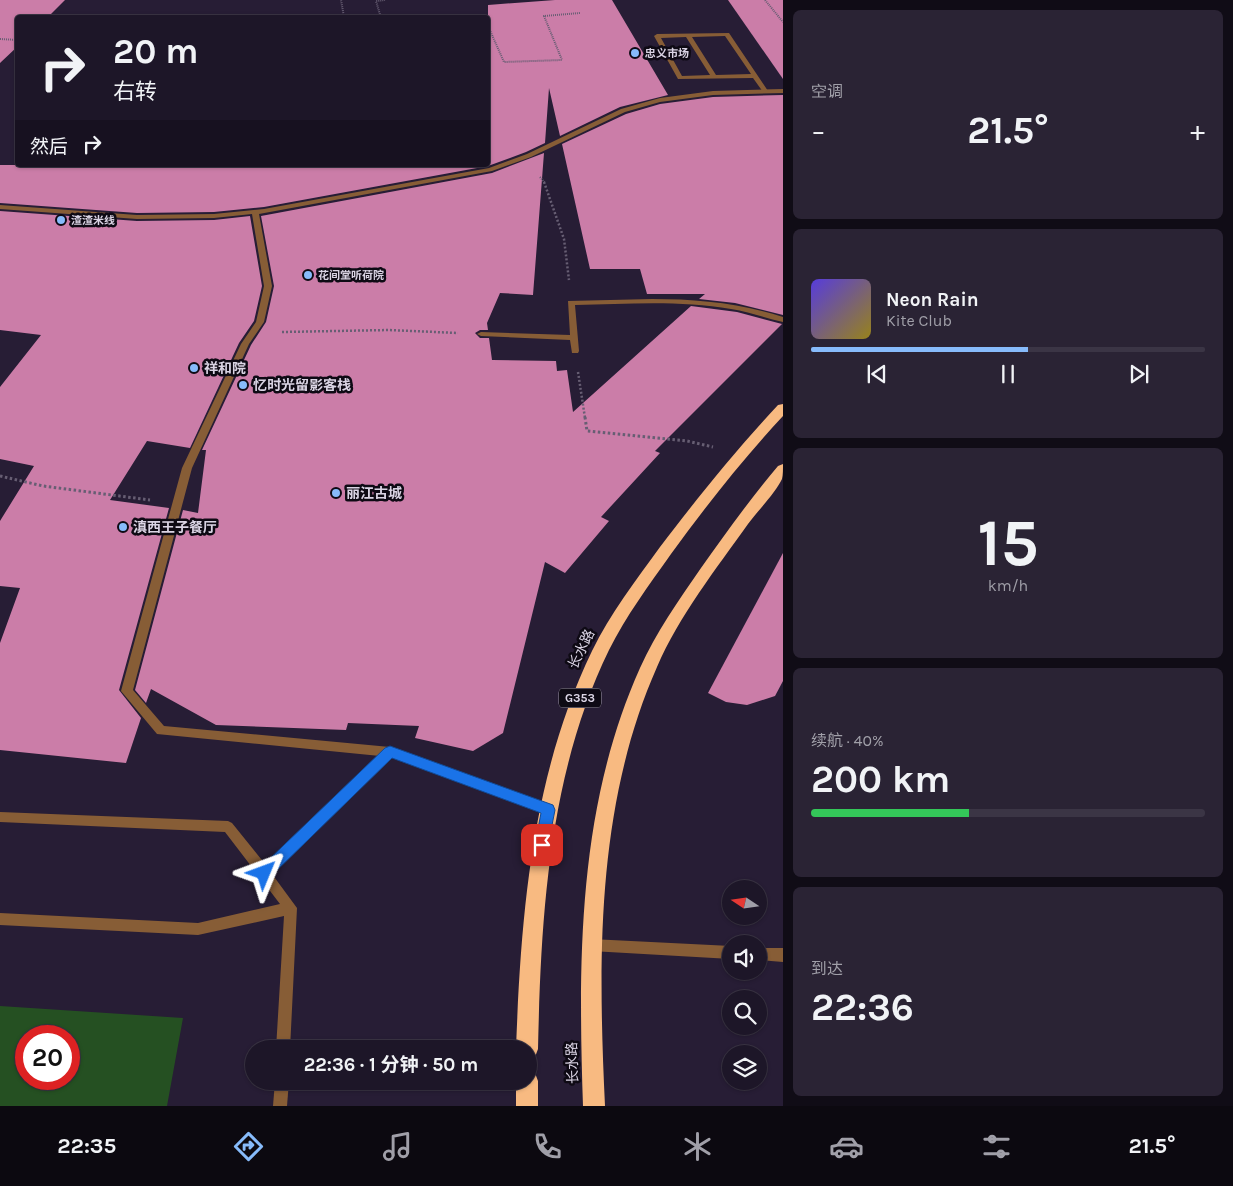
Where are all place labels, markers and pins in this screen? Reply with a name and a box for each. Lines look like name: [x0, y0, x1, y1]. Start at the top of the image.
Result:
marker: 忠义市场: [629, 47, 641, 59]
place label: 忠义市场: [645, 47, 689, 60]
marker: 渣渣米线: [55, 214, 67, 226]
place label: 渣渣米线: [71, 214, 115, 227]
marker: 花间堂听荷院: [302, 269, 314, 281]
place label: 花间堂听荷院: [318, 269, 384, 282]
place label: 祥和院: [204, 360, 246, 377]
marker: 祥和院: [188, 362, 200, 374]
place label: 忆时光留影客栈: [253, 377, 351, 394]
marker: 忆时光留影客栈: [237, 379, 249, 391]
place label: 丽江古城: [346, 485, 402, 502]
marker: 丽江古城: [330, 487, 342, 499]
place label: 滇西王子餐厅: [133, 519, 217, 536]
marker: 滇西王子餐厅: [117, 521, 129, 533]
pin: [521, 824, 563, 866]

